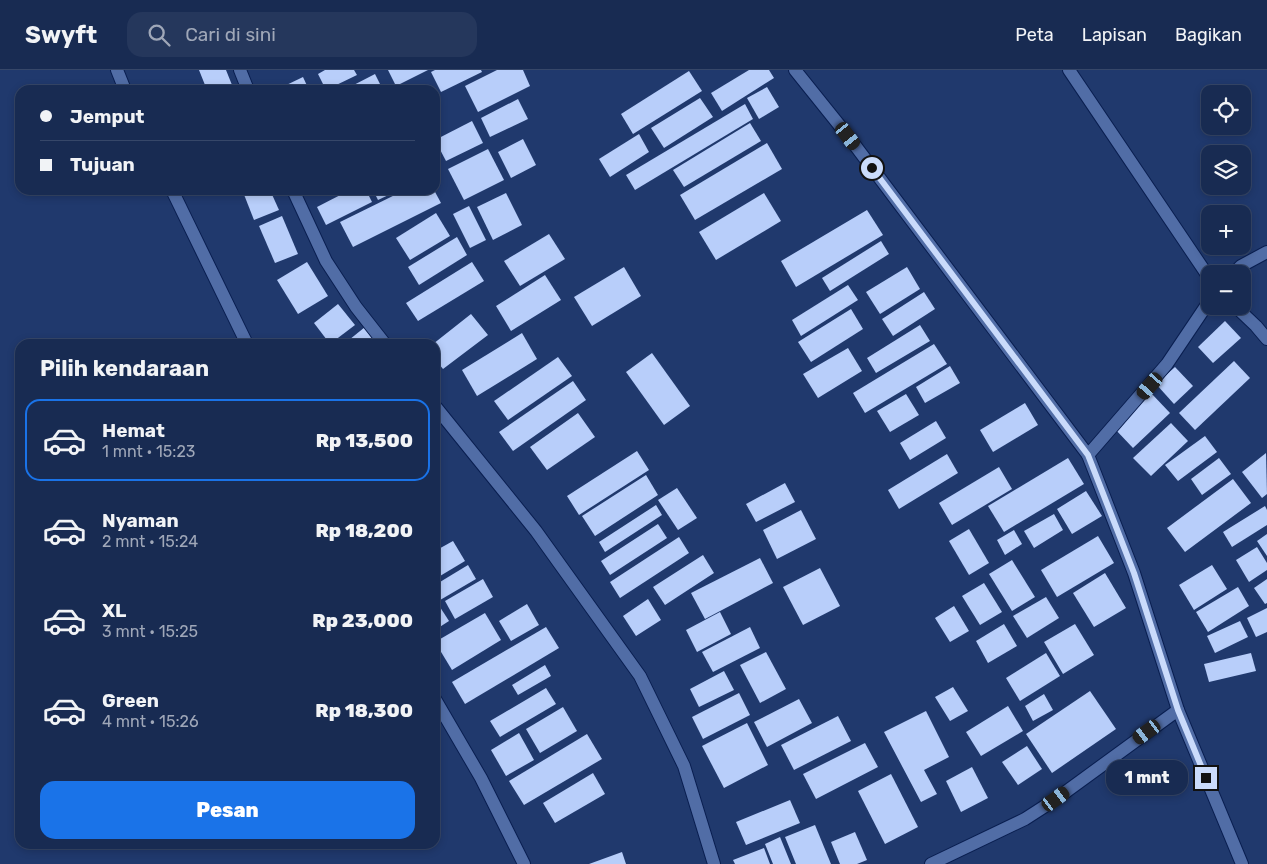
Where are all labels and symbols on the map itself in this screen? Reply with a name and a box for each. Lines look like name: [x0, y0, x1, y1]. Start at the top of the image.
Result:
car: [832, 120, 863, 152]
route start: [861, 157, 883, 179]
car: [1134, 370, 1165, 402]
car: [1130, 717, 1163, 747]
callout: 1 mnt: [1106, 760, 1188, 796]
route end: [1195, 767, 1217, 789]
car: [1039, 784, 1072, 814]

